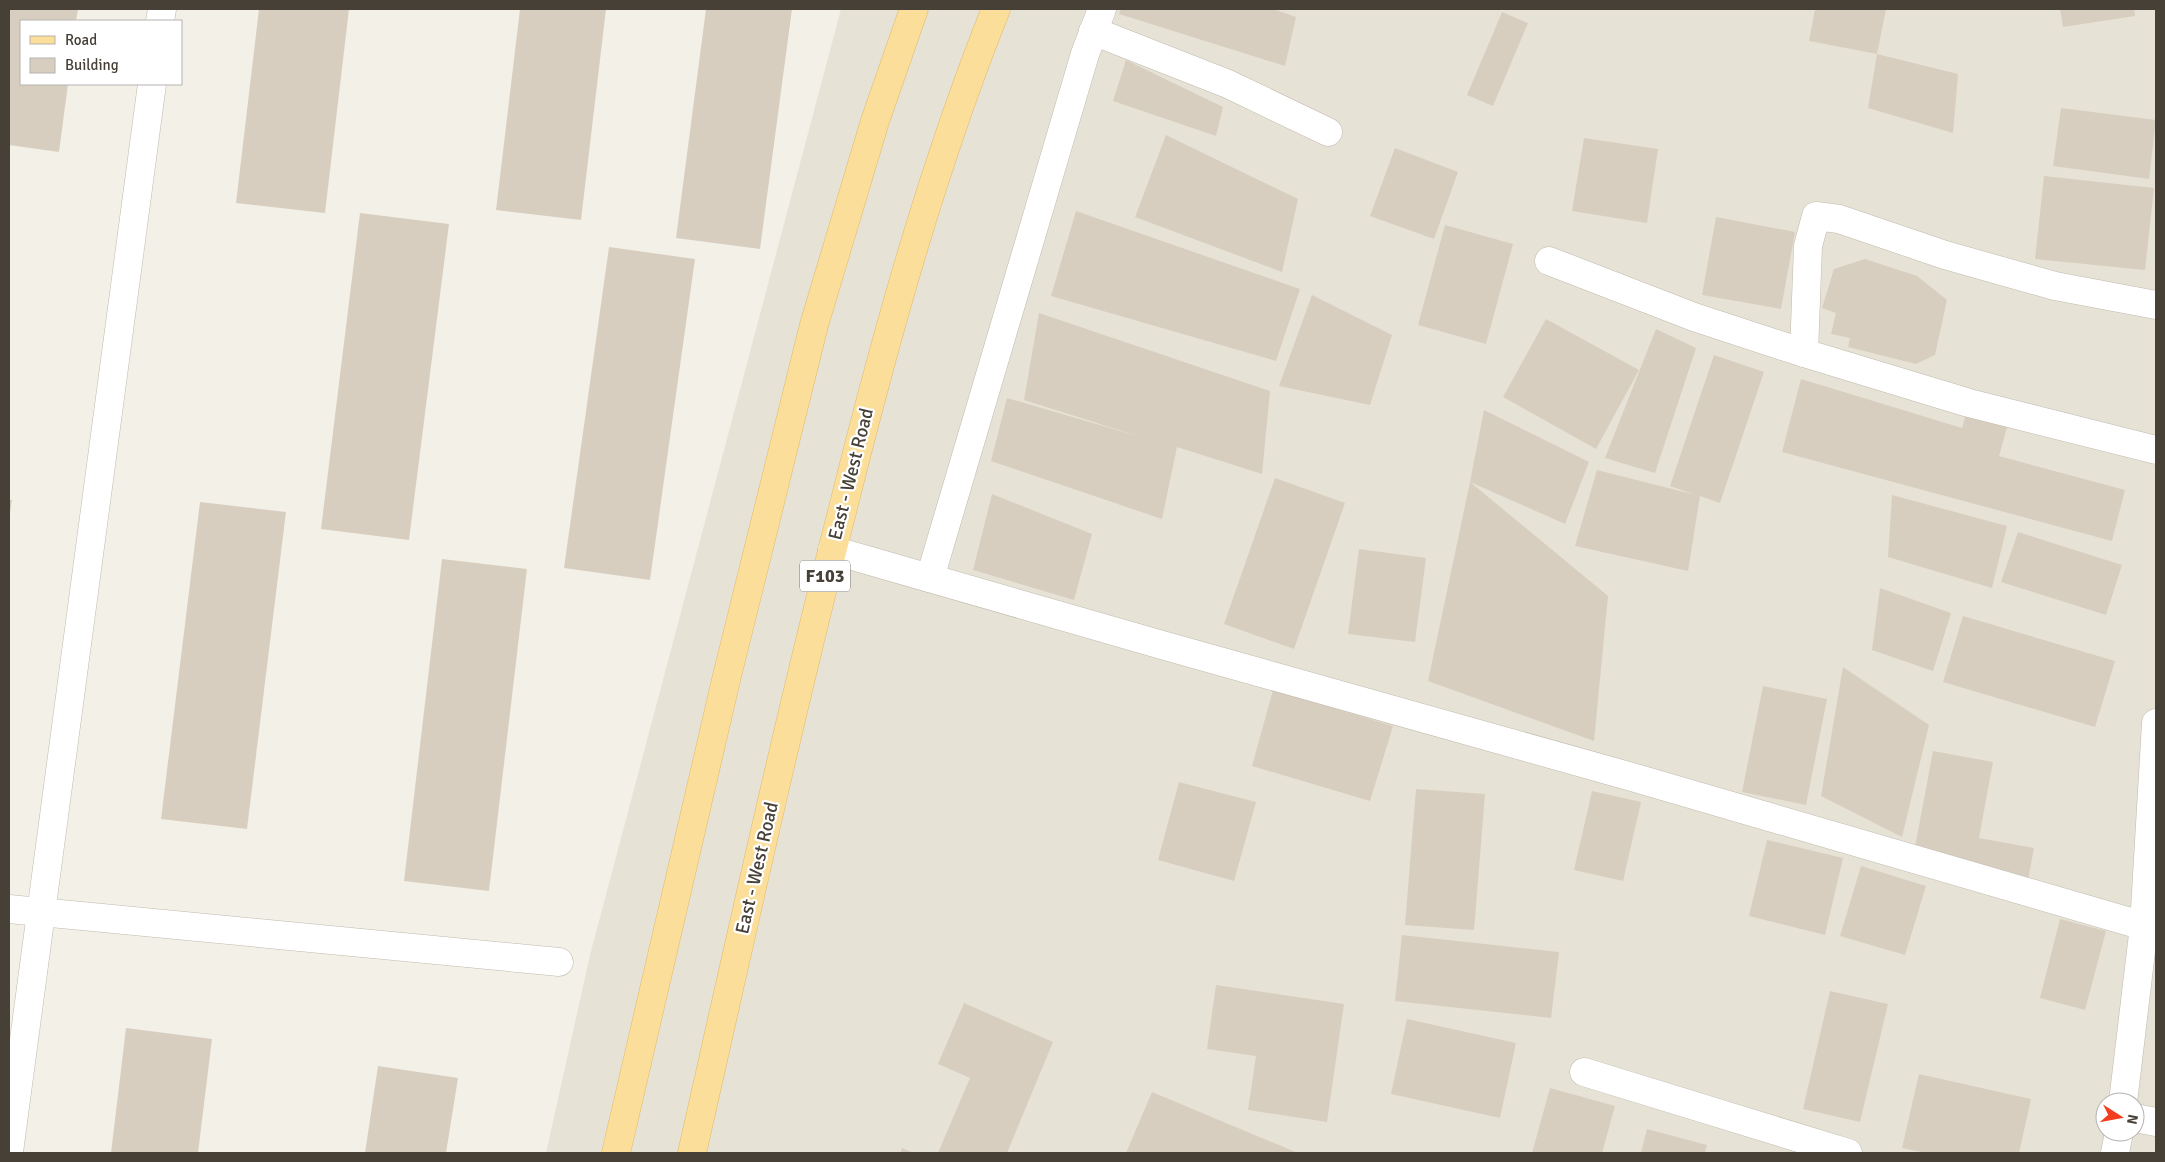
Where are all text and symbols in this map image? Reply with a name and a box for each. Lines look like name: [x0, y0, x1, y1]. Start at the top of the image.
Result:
legend: [20, 20, 182, 85]
text: Road: [65, 31, 97, 49]
text: Building: [65, 56, 119, 74]
street label: East - West Road: [823, 406, 879, 542]
road number: F103: [800, 560, 850, 592]
street label: East - West Road: [730, 800, 784, 936]
north arrow: [2095, 1092, 2145, 1142]
text: N: [2123, 1113, 2142, 1126]

